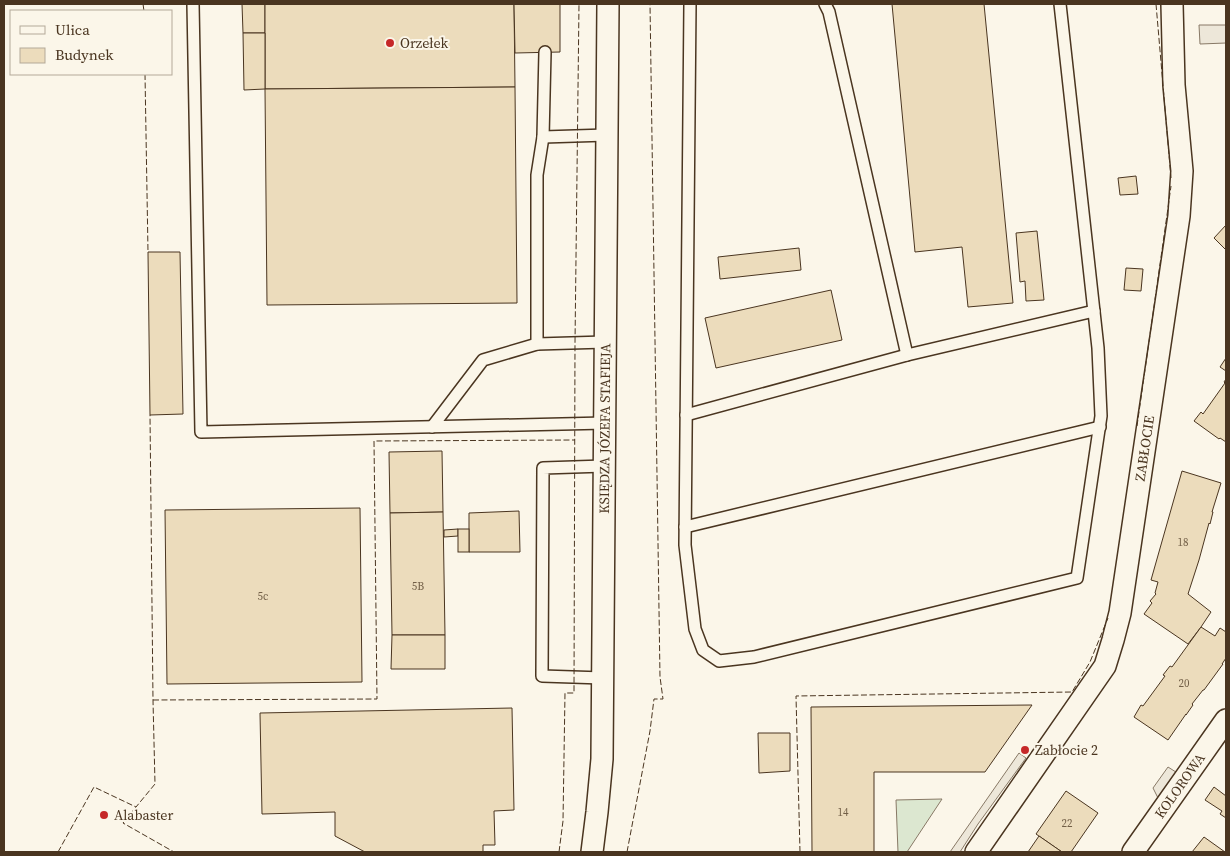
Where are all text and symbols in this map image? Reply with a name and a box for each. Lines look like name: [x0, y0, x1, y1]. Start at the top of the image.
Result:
legend: [10, 10, 172, 75]
text: Ulica: [55, 19, 90, 40]
place label: Orzełek: [400, 33, 448, 53]
marker: Orzełek: [384, 37, 396, 49]
text: Budynek: [55, 44, 114, 65]
street label: KSIĘDZA JÓZEFA STAFIEJA: [594, 343, 615, 514]
street label: ZABŁOCIE: [1130, 414, 1159, 482]
house number: 18: [1178, 535, 1189, 550]
house number: 5B: [412, 579, 424, 594]
house number: 5c: [258, 589, 269, 604]
house number: 20: [1179, 676, 1190, 691]
place label: Zabłocie 2: [1035, 740, 1098, 760]
marker: Zabłocie 2: [1019, 744, 1031, 756]
street label: KOLOROWA: [1150, 749, 1210, 822]
place label: Alabaster: [114, 805, 173, 825]
house number: 14: [838, 805, 849, 820]
marker: Alabaster: [98, 809, 110, 821]
house number: 22: [1062, 816, 1073, 831]

